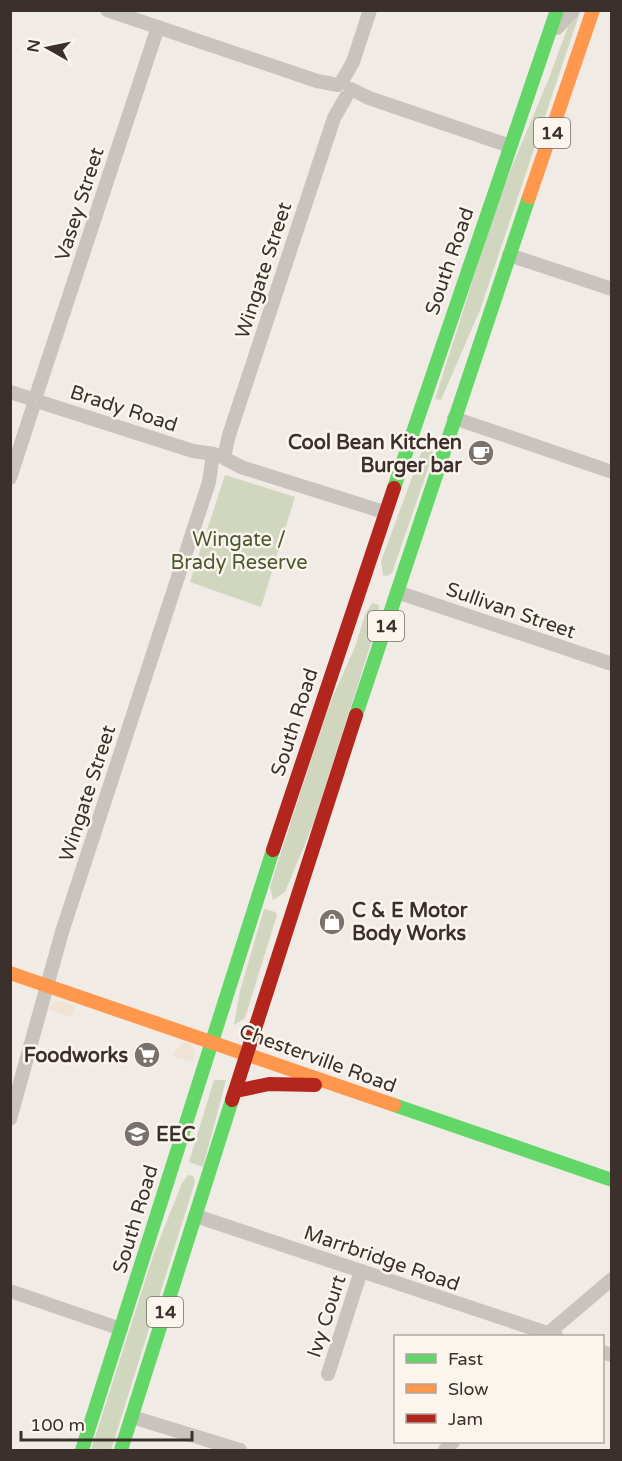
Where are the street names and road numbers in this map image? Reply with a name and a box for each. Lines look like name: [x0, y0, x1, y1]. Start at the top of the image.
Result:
road number: 14: [534, 118, 570, 148]
street label: Vasey Street: [50, 144, 110, 264]
street label: Wingate Street: [231, 199, 297, 342]
street label: South Road: [420, 204, 480, 318]
street label: Brady Road: [67, 380, 180, 438]
street label: Sullivan Street: [443, 578, 579, 644]
road number: 14: [368, 611, 404, 641]
street label: South Road: [266, 665, 324, 779]
street label: Wingate Street: [55, 722, 121, 865]
street label: Chesterville Road: [236, 1019, 400, 1099]
street label: South Road: [108, 1162, 164, 1276]
street label: Marrbridge Road: [301, 1221, 463, 1297]
street label: Ivy Court: [302, 1272, 352, 1361]
road number: 14: [147, 1297, 183, 1327]

